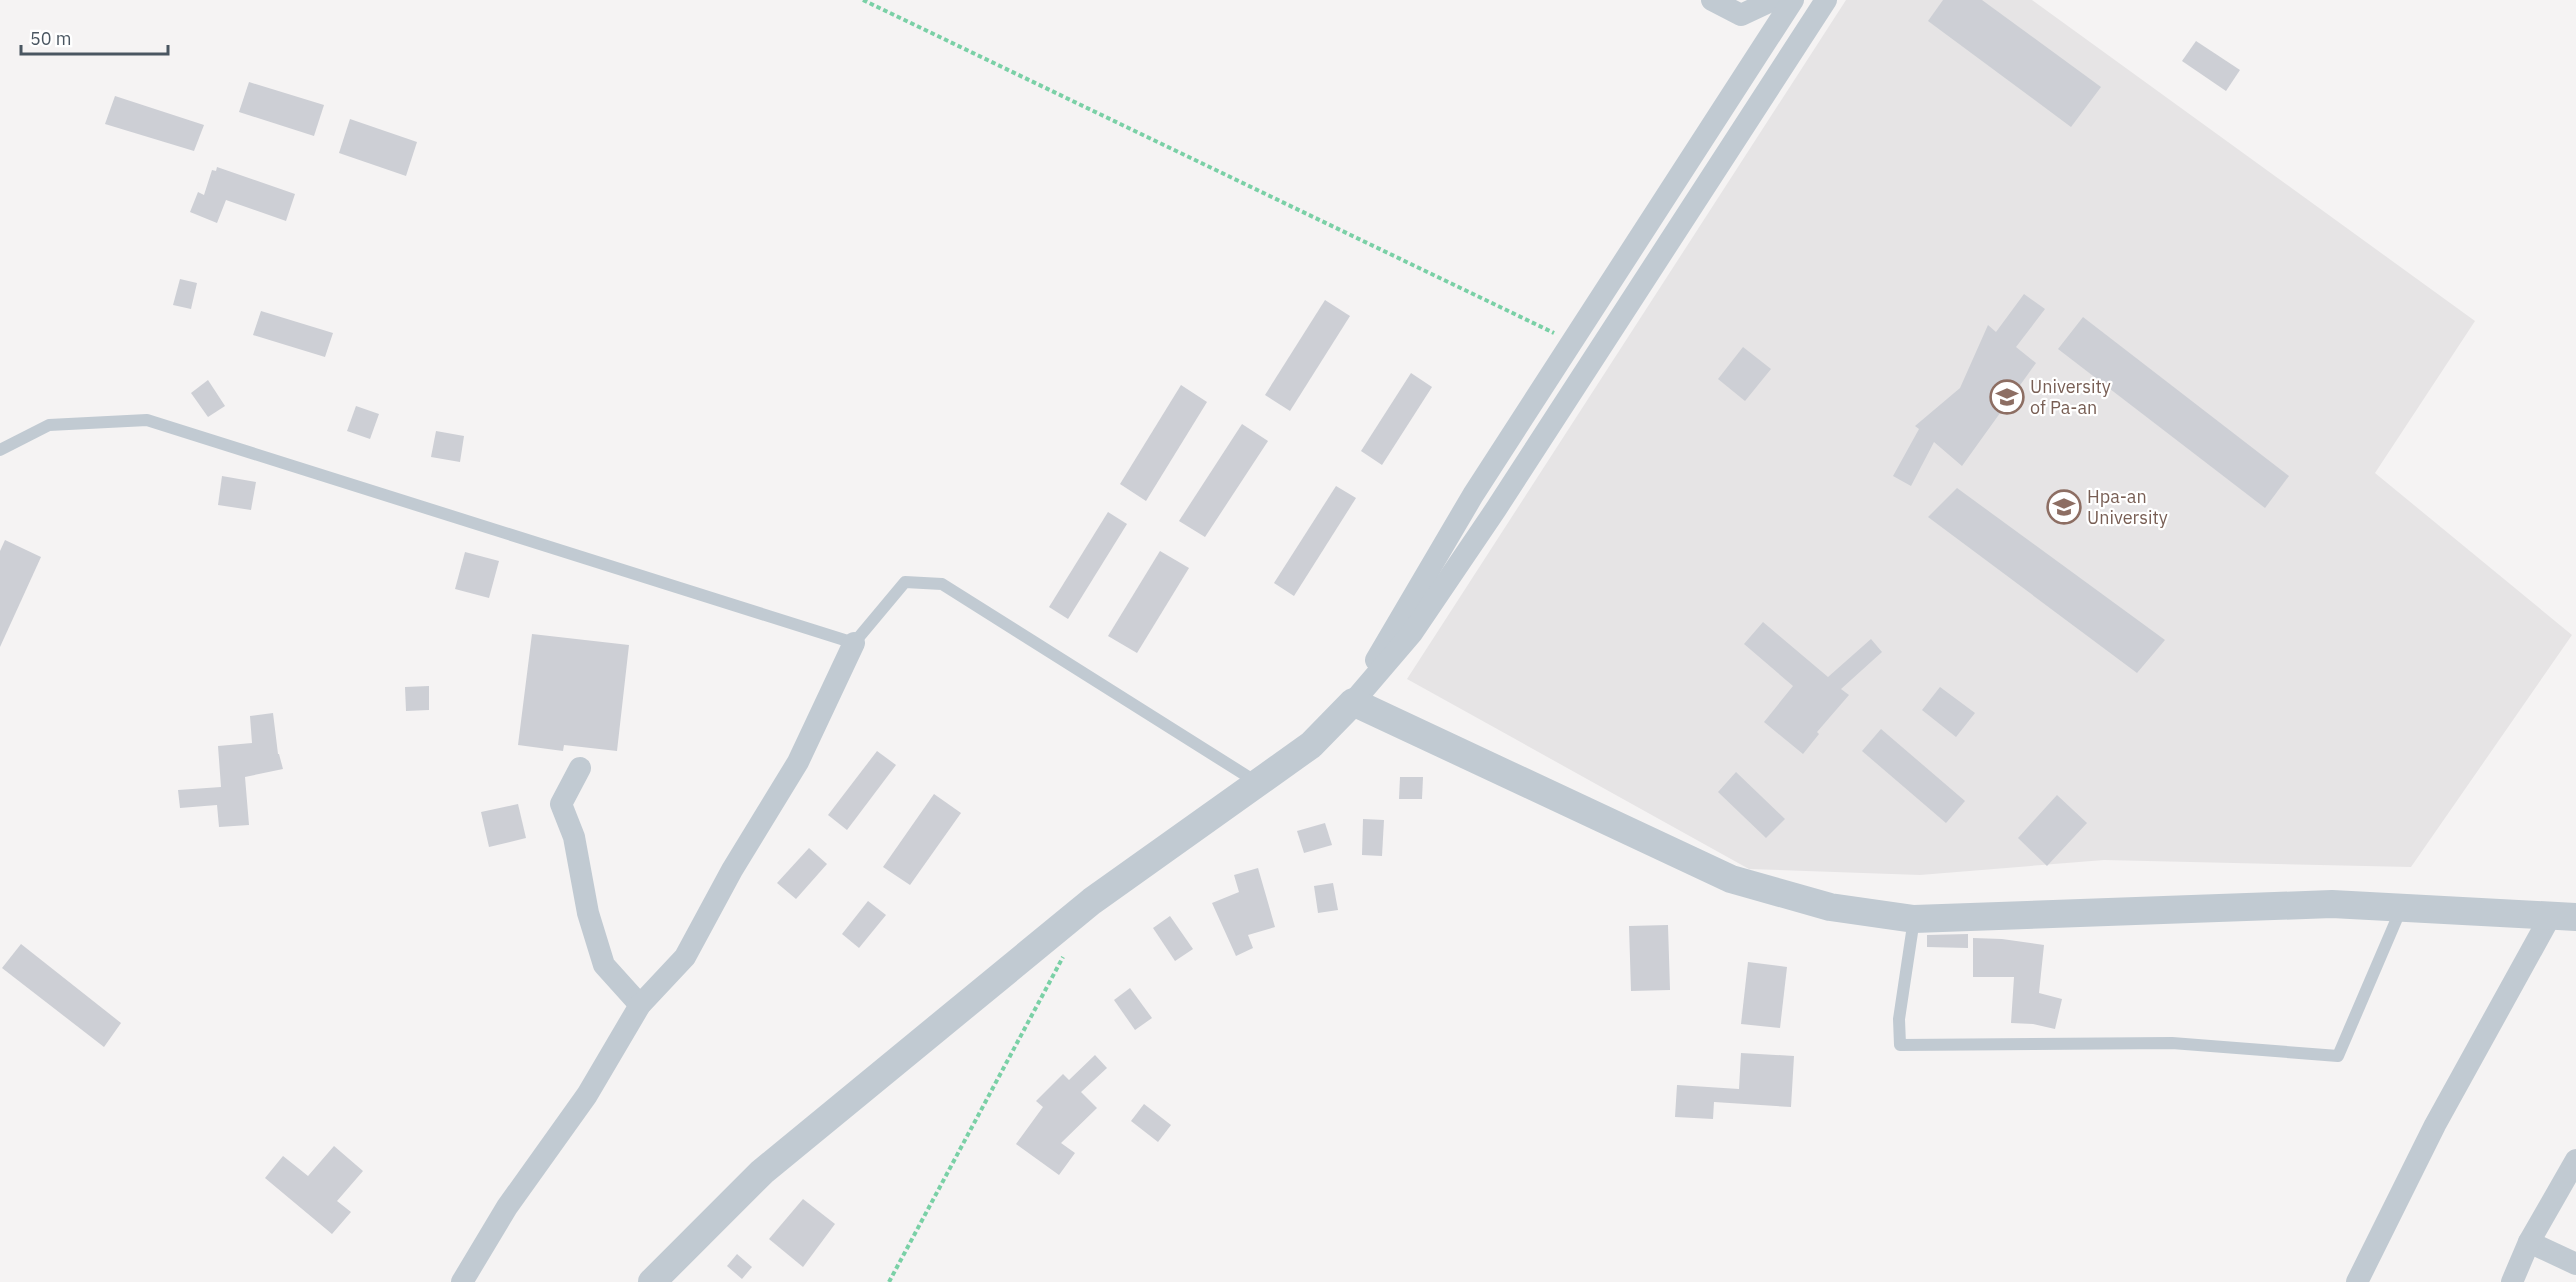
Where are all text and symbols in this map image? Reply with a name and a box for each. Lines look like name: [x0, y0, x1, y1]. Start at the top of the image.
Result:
scale bar: [21, 18, 168, 56]
text: 50 m: [30, 27, 72, 50]
place label: University of Pa-an: [2030, 375, 2111, 419]
school or university icon: University of Pa-an: [1989, 379, 2025, 415]
place label: Hpa-an University: [2087, 485, 2168, 529]
school or university icon: Hpa-an University: [2046, 489, 2082, 525]

